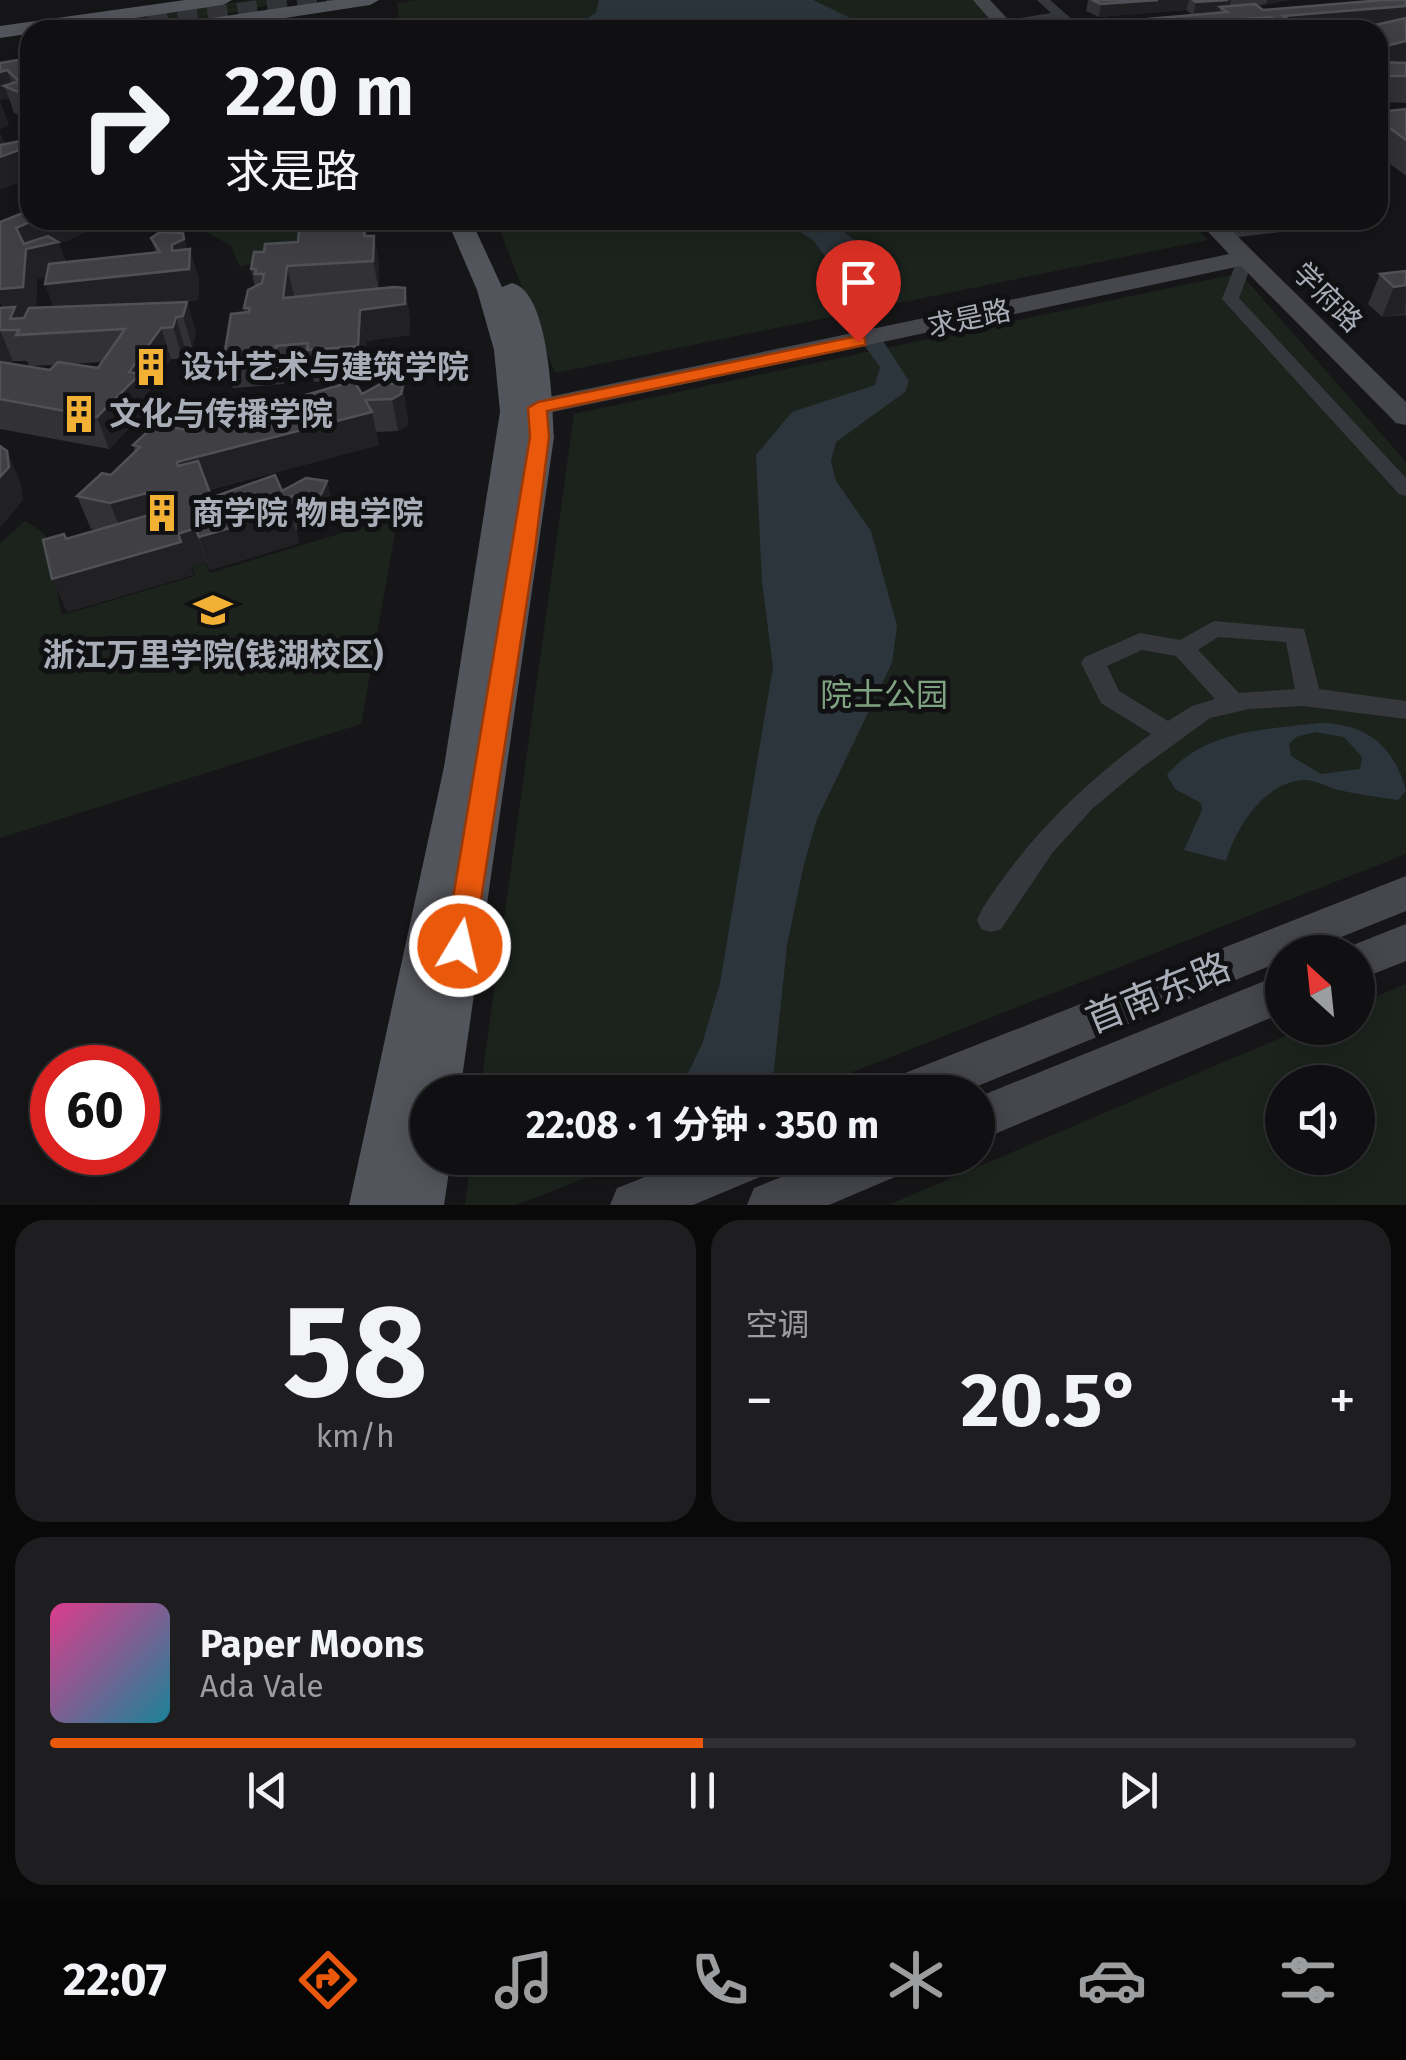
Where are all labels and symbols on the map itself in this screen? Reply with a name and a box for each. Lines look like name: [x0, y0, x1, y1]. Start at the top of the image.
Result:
pin: [816, 240, 901, 343]
street label: 学府路: [1286, 256, 1369, 339]
street label: 求是路: [925, 294, 1014, 343]
building icon: 设计艺术与建筑学院: [130, 346, 172, 388]
place label: 设计艺术与建筑学院: [181, 348, 469, 386]
building icon: 文化与传播学院: [58, 393, 100, 435]
place label: 文化与传播学院: [109, 395, 333, 433]
building icon: 商学院 物电学院: [141, 492, 183, 534]
place label: 商学院 物电学院: [192, 494, 424, 532]
school or university icon: 浙江万里学院(钱湖校区): [192, 589, 234, 631]
place label: 浙江万里学院(钱湖校区): [43, 636, 383, 674]
park label: 院士公园: [820, 676, 948, 714]
position arrow: [408, 894, 512, 998]
north arrow: [1265, 935, 1375, 1045]
street label: 首南东路: [1079, 943, 1237, 1043]
speed limit sign: 60: [30, 1045, 160, 1175]

